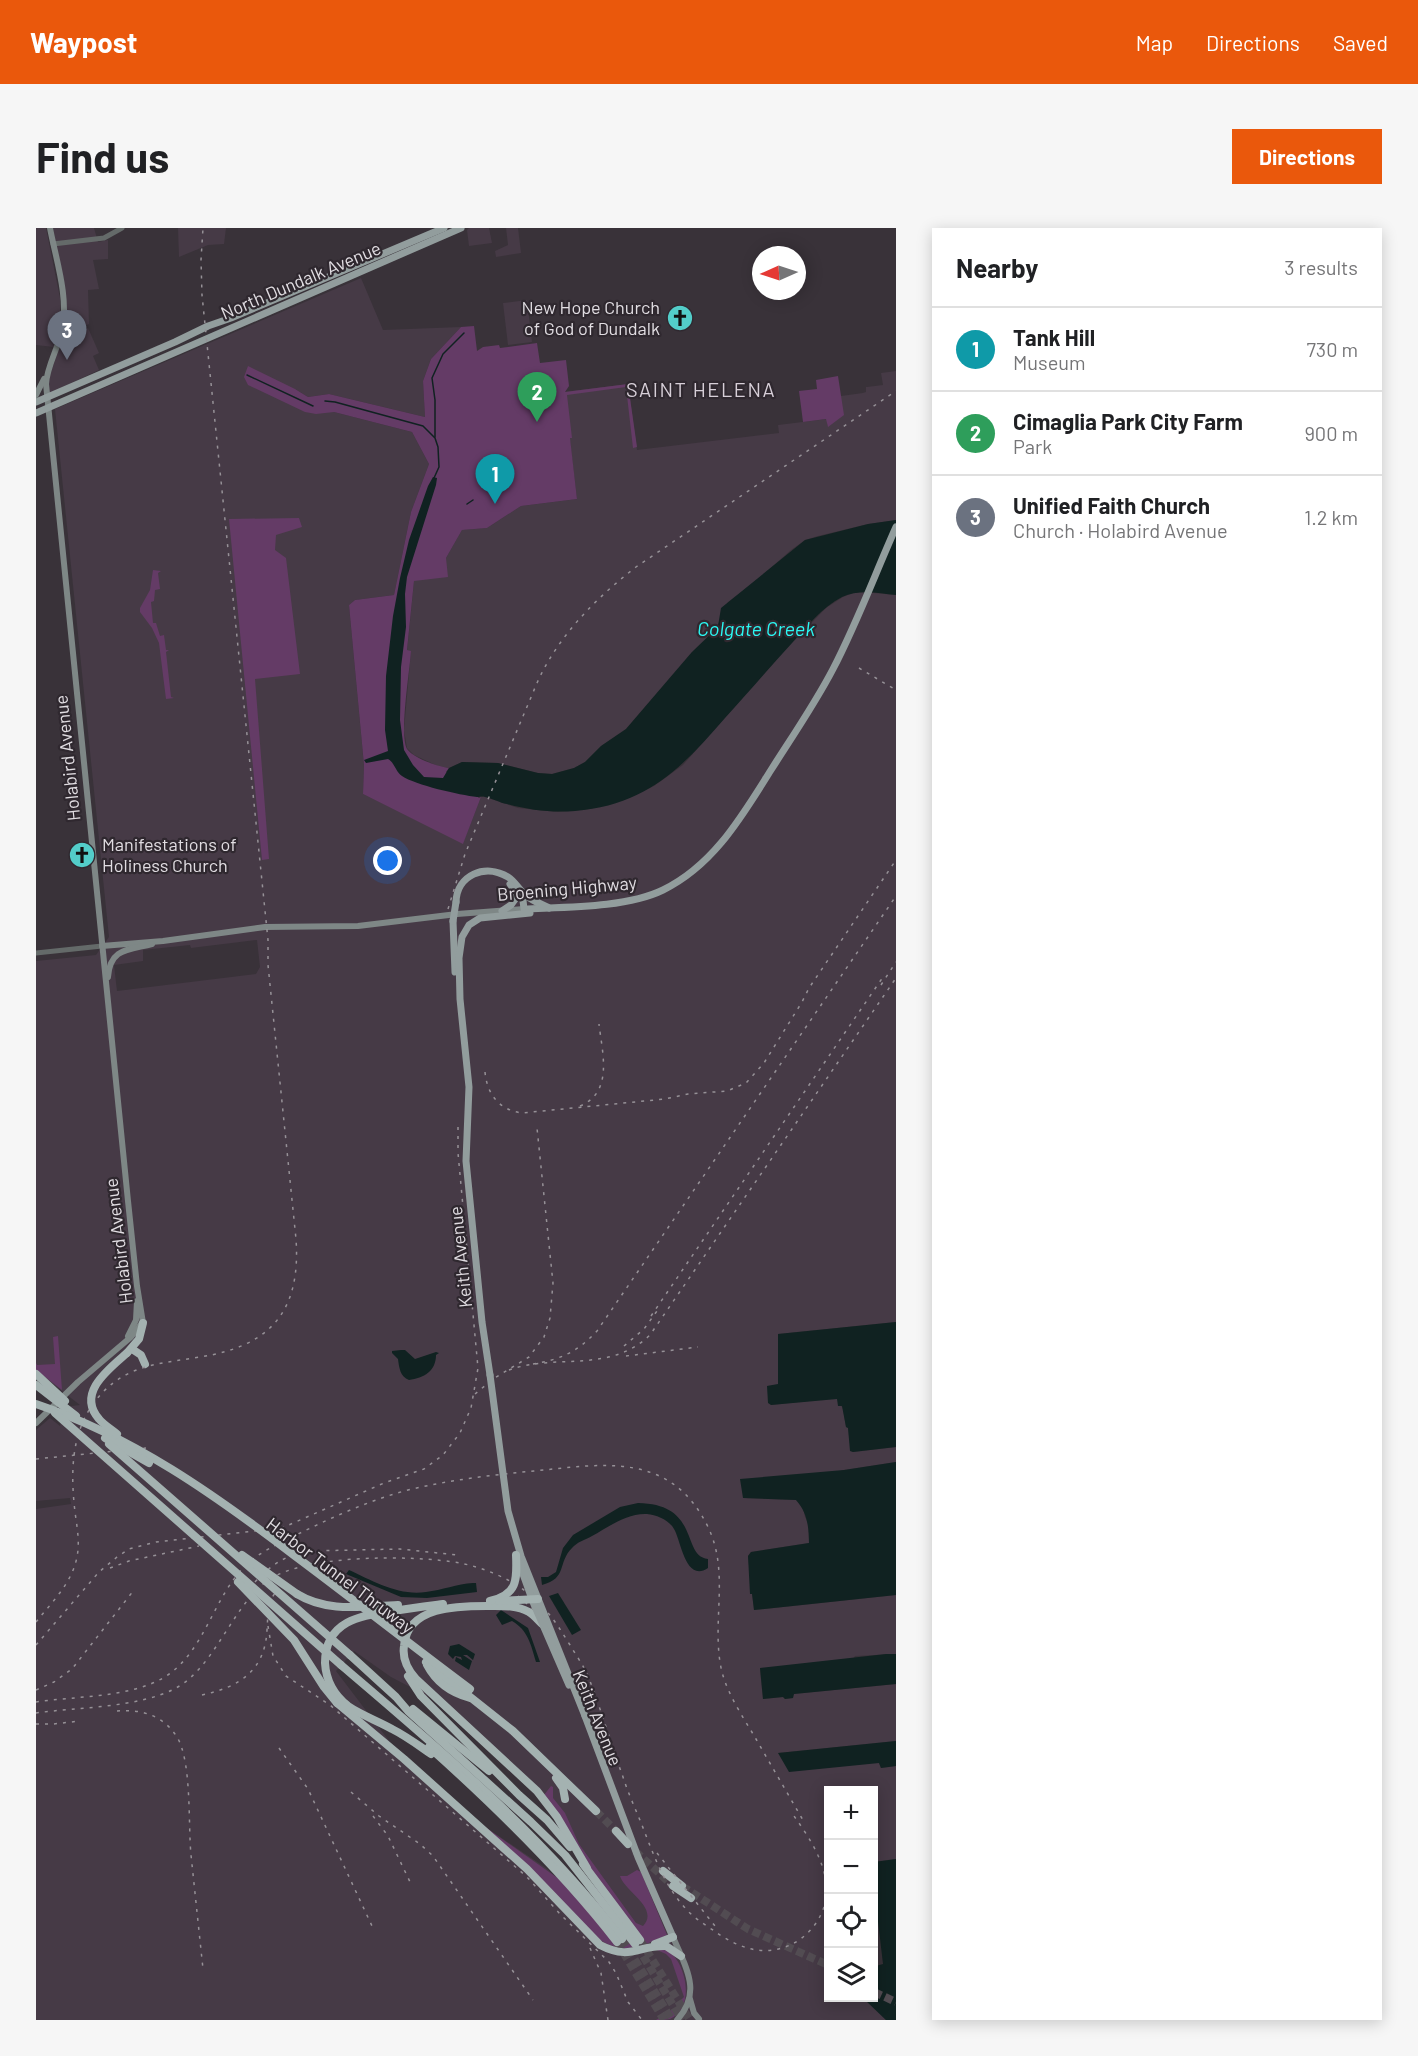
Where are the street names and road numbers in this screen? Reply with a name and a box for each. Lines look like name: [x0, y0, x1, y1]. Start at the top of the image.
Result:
street label: North Dundalk Avenue: [217, 236, 384, 324]
street label: Holabird Avenue: [49, 694, 85, 822]
street label: Broening Highway: [496, 871, 638, 905]
street label: Holabird Avenue: [99, 1177, 137, 1305]
street label: Keith Avenue: [444, 1205, 476, 1309]
street label: Harbor Tunnel Thruway: [262, 1512, 419, 1638]
street label: Keith Avenue: [569, 1666, 627, 1769]

